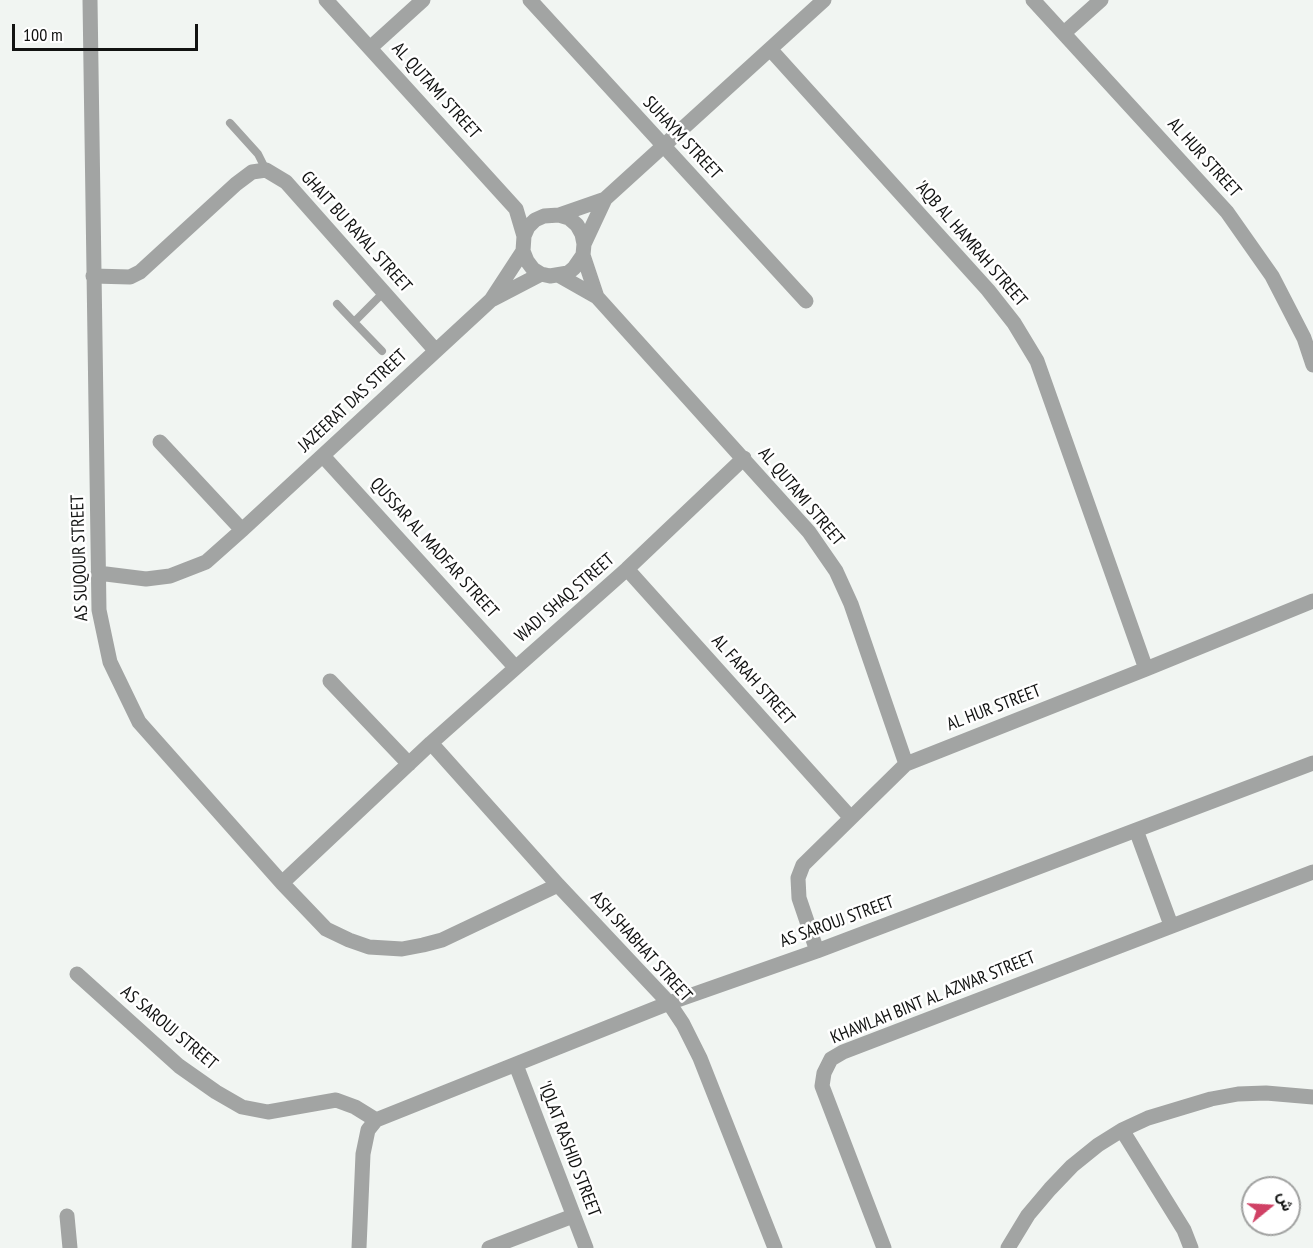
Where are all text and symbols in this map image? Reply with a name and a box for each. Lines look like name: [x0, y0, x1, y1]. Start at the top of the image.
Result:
scale bar: [15, 12, 201, 50]
text: 100 m: [23, 23, 63, 46]
street label: AL QUTAMI STREET: [387, 38, 485, 144]
street label: SUHAYM STREET: [638, 92, 726, 184]
street label: AL HUR STREET: [1163, 114, 1245, 202]
street label: GHAIT BU RAYAL STREET: [296, 167, 416, 297]
street label: 'AQB AL HAMRAH STREET: [911, 177, 1031, 311]
street label: JAZEERAT DAS STREET: [294, 345, 412, 457]
street label: AL QUTAMI STREET: [754, 443, 848, 551]
street label: QUSSAR AL MADFAR STREET: [365, 473, 503, 623]
street label: AS SUQOUR STREET: [67, 494, 93, 622]
street label: WADI SHAQ STREET: [511, 549, 619, 647]
street label: AL FARAH STREET: [707, 630, 799, 730]
street label: AL HUR STREET: [944, 680, 1044, 736]
street label: ASH SHABHAT STREET: [586, 887, 696, 1007]
street label: AS SAROUJ STREET: [777, 891, 897, 953]
street label: KHAWLAH BINT AL AZWAR STREET: [828, 947, 1038, 1049]
street label: AS SAROUJ STREET: [116, 981, 222, 1075]
street label: 'IQLAT RASHID STREET: [533, 1078, 605, 1220]
north arrow: [1241, 1176, 1301, 1236]
text: ش: [1274, 1189, 1299, 1213]

